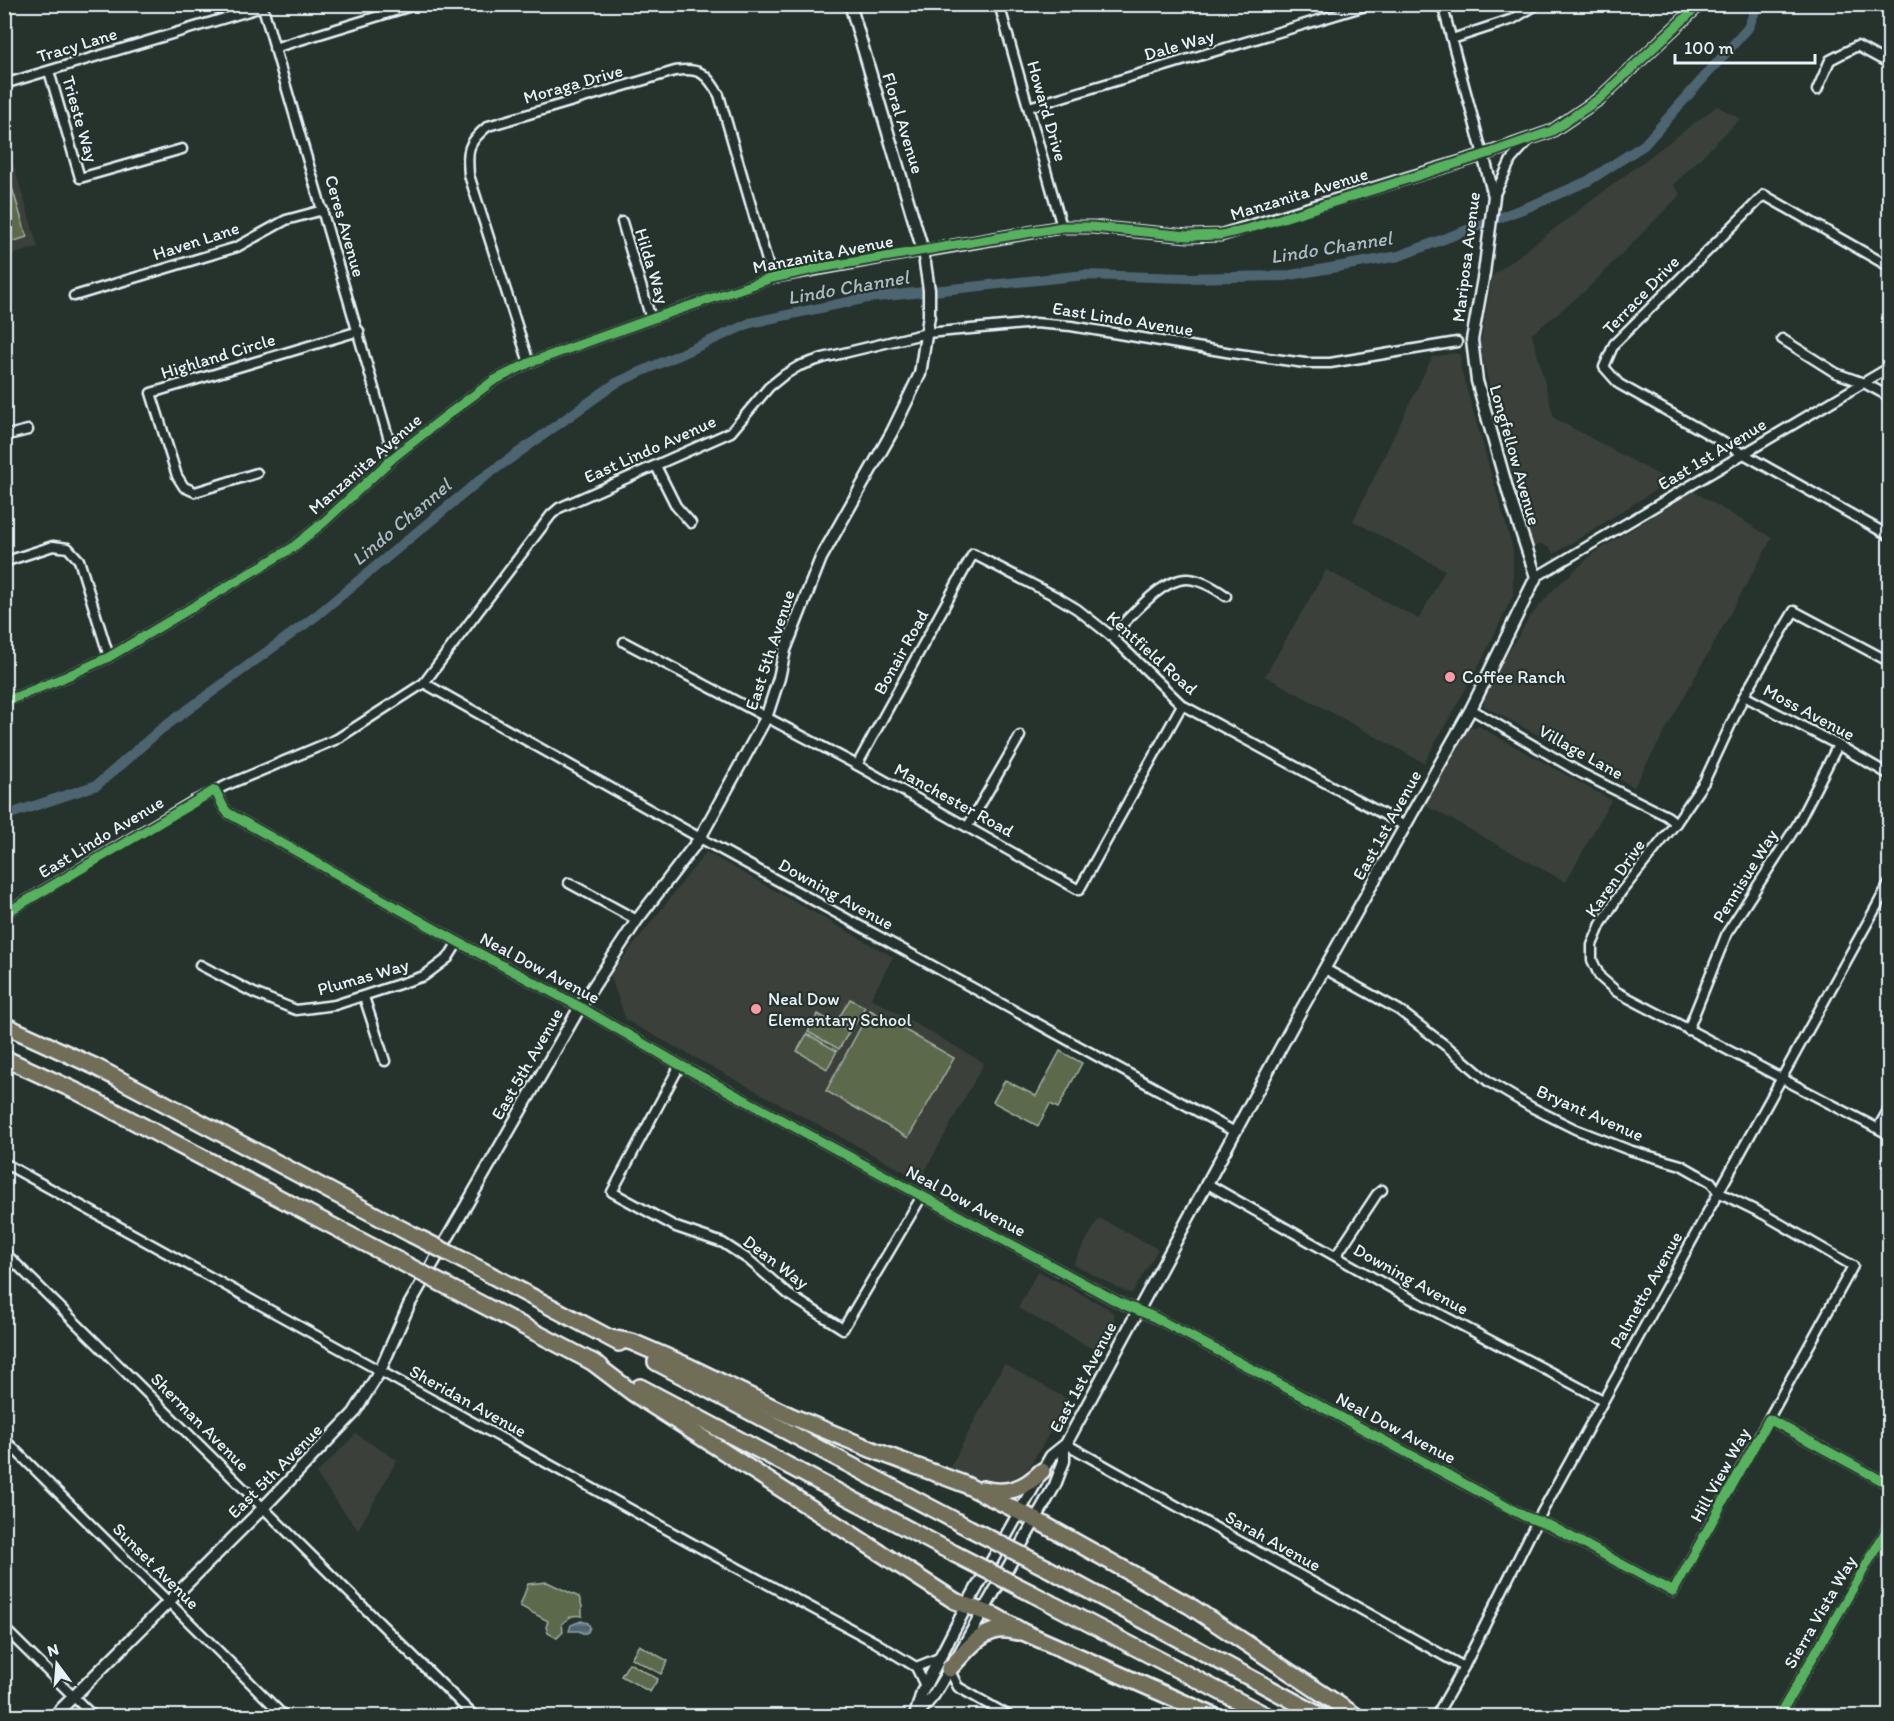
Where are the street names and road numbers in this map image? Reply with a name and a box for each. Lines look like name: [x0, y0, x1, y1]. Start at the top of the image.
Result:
street label: Tracy Lane: [34, 22, 120, 68]
street label: Dale Way: [1141, 24, 1217, 66]
street label: Howard Drive: [1022, 58, 1072, 164]
street label: Moraga Drive: [521, 59, 625, 109]
street label: Floral Avenue: [877, 70, 929, 176]
street label: Trieste Way: [57, 73, 103, 165]
street label: Manzanita Avenue: [1227, 163, 1371, 225]
street label: Ceres Avenue: [320, 172, 370, 280]
street label: Mariposa Avenue: [1447, 191, 1485, 323]
street label: Haven Lane: [150, 217, 242, 265]
street label: Hilda Way: [630, 226, 674, 307]
street label: Manzanita Avenue: [751, 230, 895, 278]
street label: Terrace Drive: [1598, 251, 1684, 339]
street label: East Lindo Avenue: [1051, 297, 1195, 341]
street label: Highland Circle: [158, 328, 278, 384]
street label: Longfellow Avenue: [1484, 382, 1546, 528]
street label: Manzanita Avenue: [304, 409, 426, 519]
street label: East Lindo Avenue: [581, 410, 719, 488]
street label: East 1st Avenue: [1654, 413, 1770, 495]
street label: East 5th Avenue: [740, 587, 800, 713]
street label: Bonair Road: [869, 605, 933, 698]
street label: Kentfield Road: [1102, 606, 1202, 700]
street label: Moss Avenue: [1759, 679, 1859, 745]
street label: Village Lane: [1535, 720, 1627, 784]
street label: Manchester Road: [890, 758, 1018, 842]
street label: East 1st Avenue: [1348, 766, 1426, 884]
street label: East Lindo Avenue: [34, 791, 168, 883]
street label: Pennisue Way: [1708, 825, 1783, 927]
street label: Karen Drive: [1580, 835, 1650, 921]
street label: Downing Avenue: [775, 853, 897, 935]
street label: Neal Dow Avenue: [476, 927, 604, 1009]
street label: Plumas Way: [315, 953, 412, 1001]
street label: East 5th Avenue: [486, 1004, 568, 1124]
street label: Bryant Avenue: [1533, 1080, 1647, 1146]
street label: Neal Dow Avenue: [902, 1160, 1030, 1242]
street label: Palmetto Avenue: [1605, 1228, 1687, 1352]
street label: Dean Way: [739, 1230, 814, 1294]
street label: Downing Avenue: [1350, 1238, 1472, 1320]
street label: East 1st Avenue: [1045, 1318, 1121, 1436]
street label: Sheridan Avenue: [406, 1360, 530, 1442]
street label: Sherman Avenue: [146, 1368, 254, 1476]
street label: Neal Dow Avenue: [1332, 1387, 1460, 1469]
street label: East 5th Avenue: [223, 1419, 327, 1523]
street label: Hill View Way: [1685, 1423, 1755, 1526]
street label: Sarah Avenue: [1221, 1506, 1325, 1576]
street label: Sunset Avenue: [108, 1518, 204, 1614]
street label: Sierra Vista Way: [1779, 1551, 1861, 1672]

